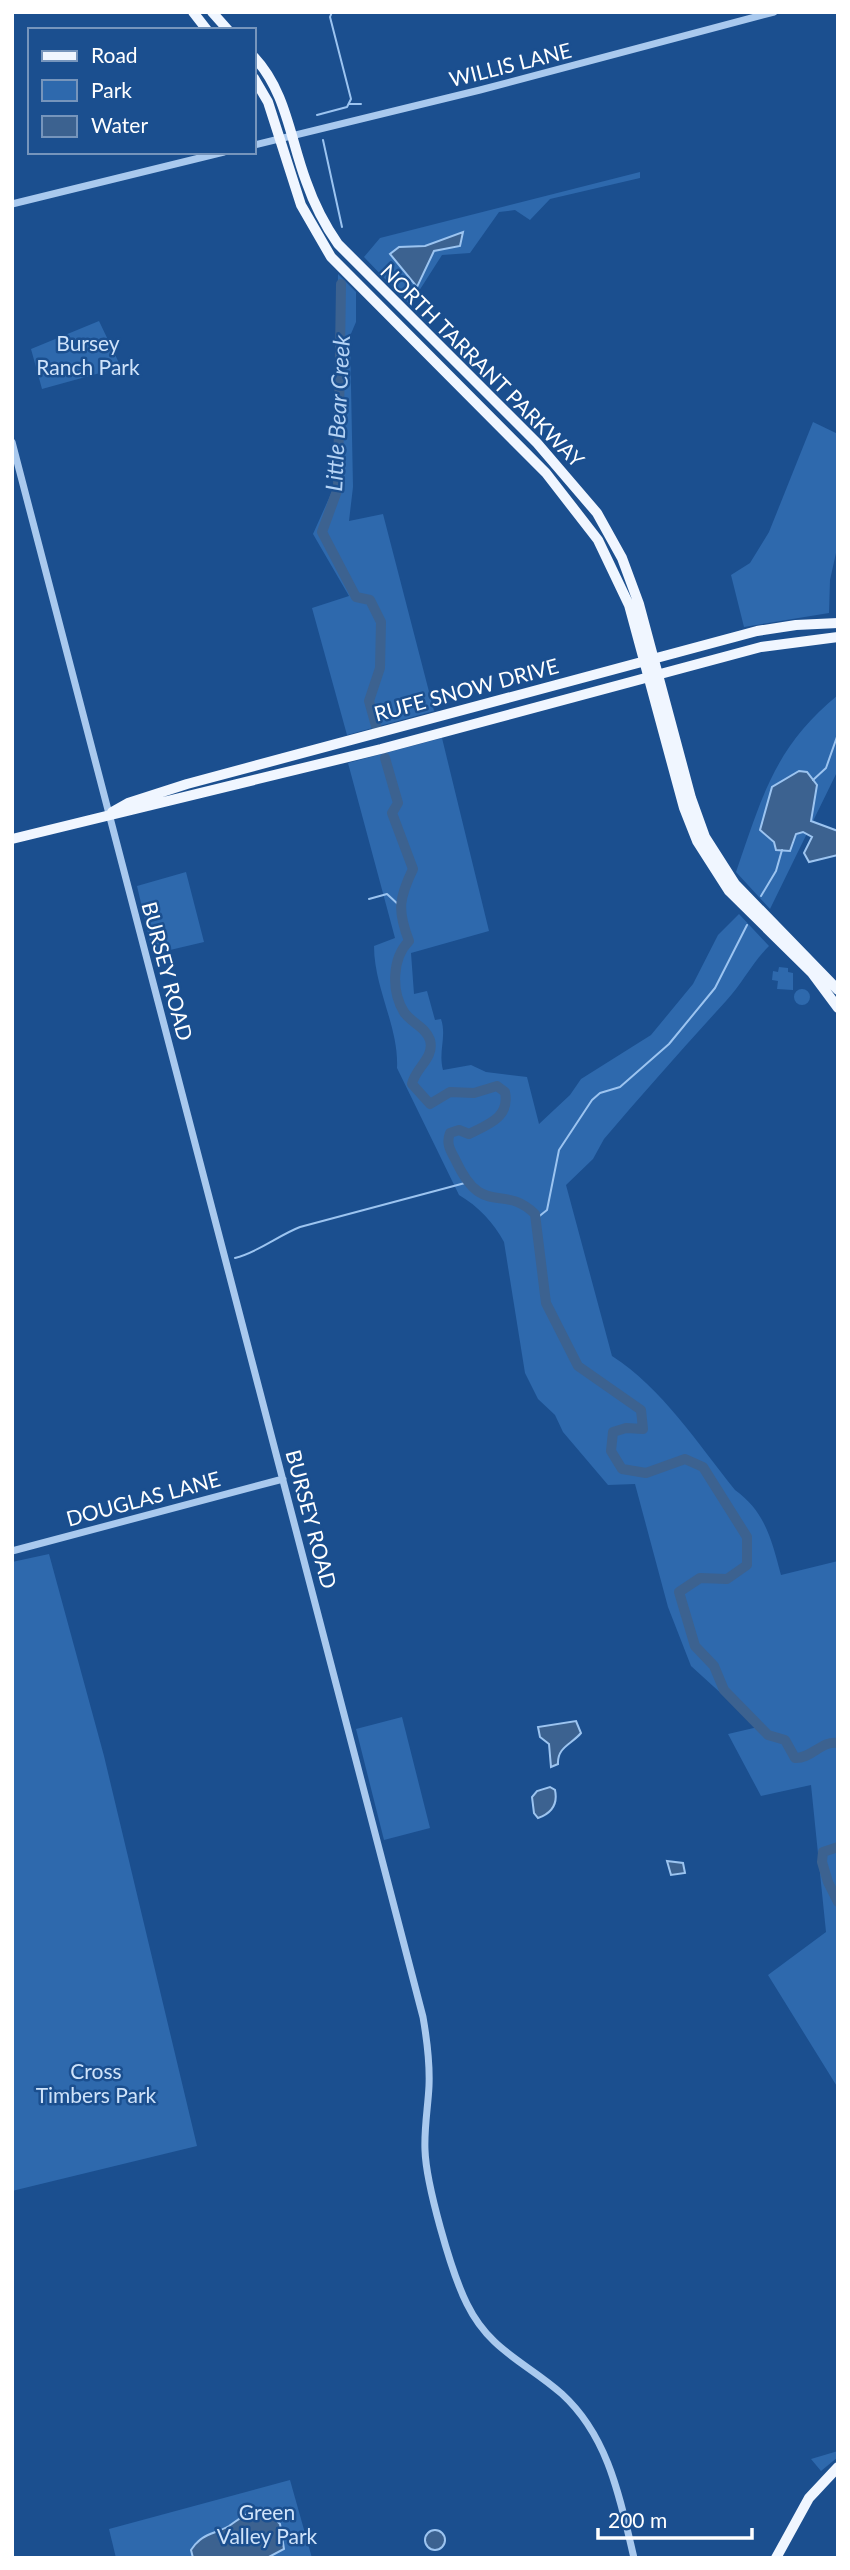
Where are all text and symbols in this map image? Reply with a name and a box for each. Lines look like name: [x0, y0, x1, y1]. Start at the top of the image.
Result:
legend: [28, 28, 256, 154]
street label: WILLIS LANE: [446, 37, 574, 91]
text: Road: [91, 42, 138, 67]
text: Park: [91, 77, 132, 102]
text: Water: [91, 112, 148, 137]
street label: NORTH TARRANT PARKWAY: [376, 258, 590, 472]
park label: Bursey Ranch Park: [36, 330, 140, 379]
water label: Little Bear Creek: [319, 333, 355, 492]
street label: RUFE SNOW DRIVE: [371, 652, 561, 726]
street label: BURSEY ROAD: [137, 899, 199, 1043]
street label: BURSEY ROAD: [281, 1447, 343, 1591]
street label: DOUGLAS LANE: [63, 1465, 223, 1531]
park label: Cross Timbers Park: [36, 2058, 157, 2107]
scale bar: [598, 2496, 752, 2540]
park label: Green Valley Park: [217, 2499, 318, 2548]
text: 200 m: [608, 2507, 667, 2532]

